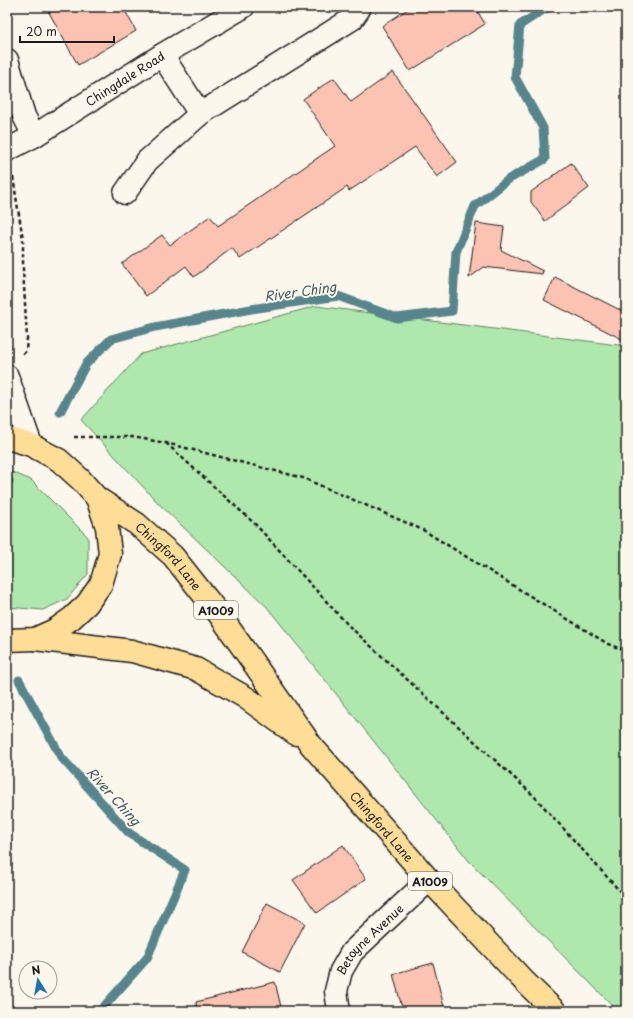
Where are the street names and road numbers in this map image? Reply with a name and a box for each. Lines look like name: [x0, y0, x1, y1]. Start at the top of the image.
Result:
street label: Chingdale Road: [82, 47, 168, 110]
street label: Chingford Lane: [132, 518, 206, 594]
road number: A1009: [194, 601, 238, 619]
street label: Chingford Lane: [346, 787, 418, 866]
road number: A1009: [408, 872, 452, 890]
street label: Betoyne Avenue: [332, 899, 407, 978]

